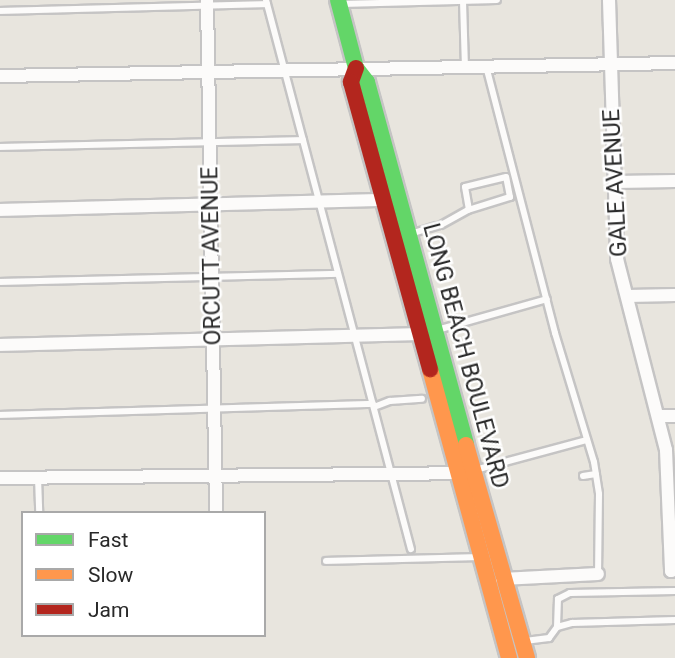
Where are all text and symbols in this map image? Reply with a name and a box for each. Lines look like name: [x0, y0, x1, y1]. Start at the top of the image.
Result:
street label: GALE AVENUE: [598, 108, 634, 258]
street label: ORCUTT AVENUE: [197, 166, 227, 346]
street label: LONG BEACH BOULEVARD: [416, 220, 514, 492]
legend: [21, 511, 266, 637]
text: Fast: [88, 528, 128, 552]
text: Slow: [88, 563, 133, 587]
text: Jam: [88, 598, 129, 622]

